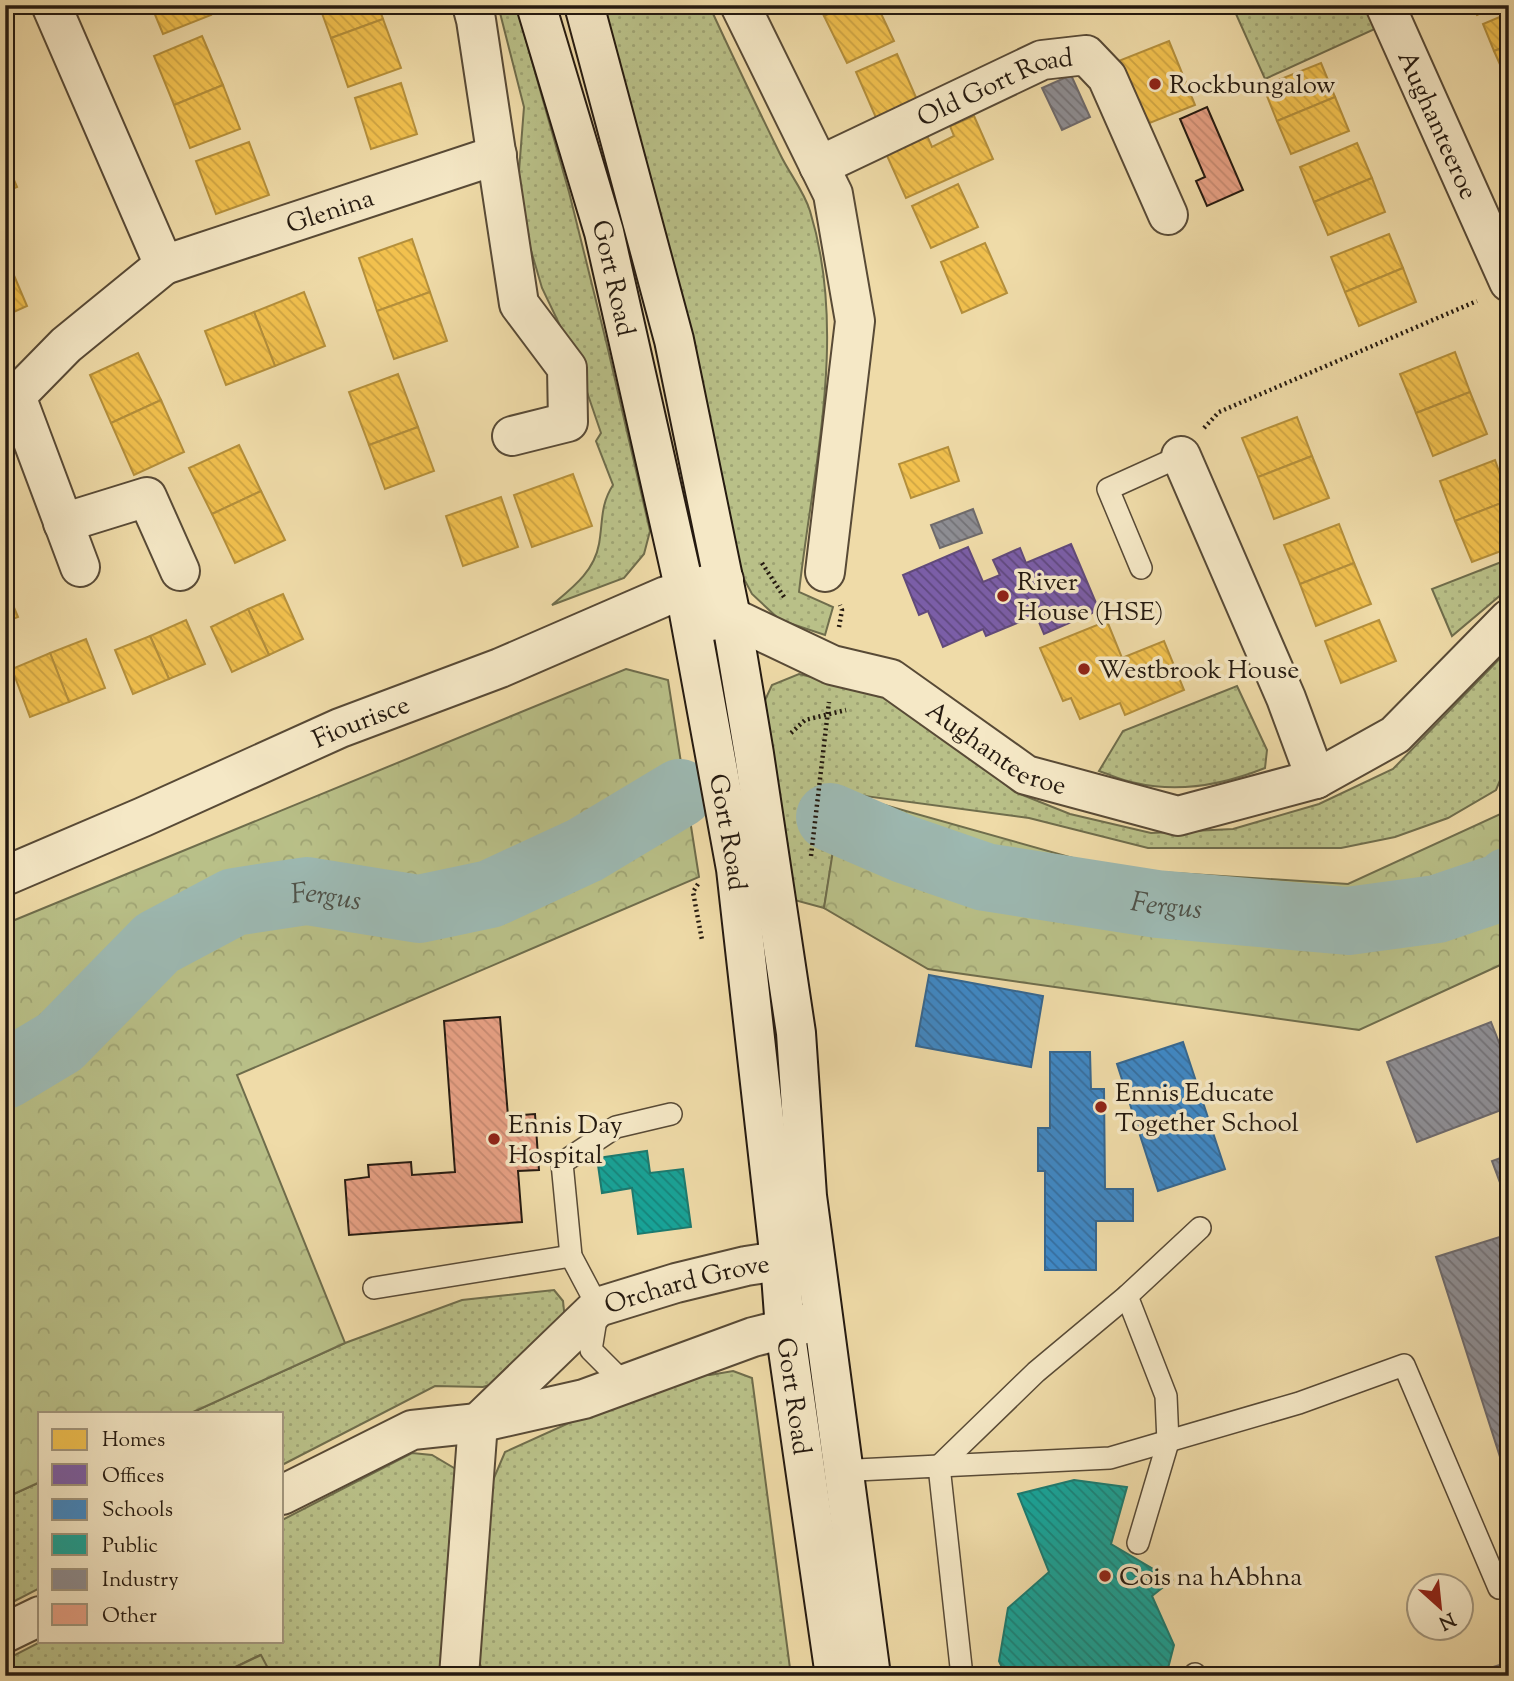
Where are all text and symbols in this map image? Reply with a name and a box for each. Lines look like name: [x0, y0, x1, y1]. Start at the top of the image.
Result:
street label: Old Gort Road: [912, 41, 1075, 138]
street label: Aughanteeroe: [1387, 45, 1486, 206]
place label: Rockbungalow: [1169, 68, 1336, 105]
marker: Rockbungalow: [1147, 76, 1163, 92]
street label: Glenina: [282, 181, 379, 244]
street label: Gort Road: [580, 216, 643, 340]
place label: River House (HSE): [1017, 565, 1163, 632]
marker: River House (HSE): [995, 588, 1011, 604]
place label: Westbrook House: [1098, 653, 1299, 690]
marker: Westbrook House: [1076, 661, 1092, 677]
street label: Fiourisce: [307, 688, 415, 759]
street label: Aughanteeroe: [917, 693, 1070, 806]
street label: Gort Road: [698, 771, 754, 893]
water label: Fergus: [288, 874, 364, 922]
water label: Fergus: [1127, 883, 1204, 931]
place label: Ennis Educate Together School: [1115, 1076, 1299, 1143]
marker: Ennis Educate Together School: [1093, 1099, 1109, 1115]
place label: Ennis Day Hospital: [508, 1108, 623, 1175]
marker: Ennis Day Hospital: [486, 1131, 502, 1147]
street label: Orchard Grove: [600, 1247, 772, 1325]
street label: Gort Road: [765, 1335, 819, 1458]
legend: [38, 1412, 284, 1642]
text: Homes: [102, 1426, 165, 1456]
text: Offices: [102, 1462, 164, 1492]
text: Schools: [102, 1496, 173, 1526]
text: Public: [102, 1532, 158, 1562]
place label: Cois na hAbhna: [1119, 1560, 1302, 1597]
text: Industry: [102, 1566, 179, 1596]
marker: Cois na hAbhna: [1097, 1568, 1113, 1584]
north arrow: [1406, 1572, 1476, 1642]
text: Other: [102, 1602, 157, 1632]
text: N: [1434, 1604, 1459, 1635]

